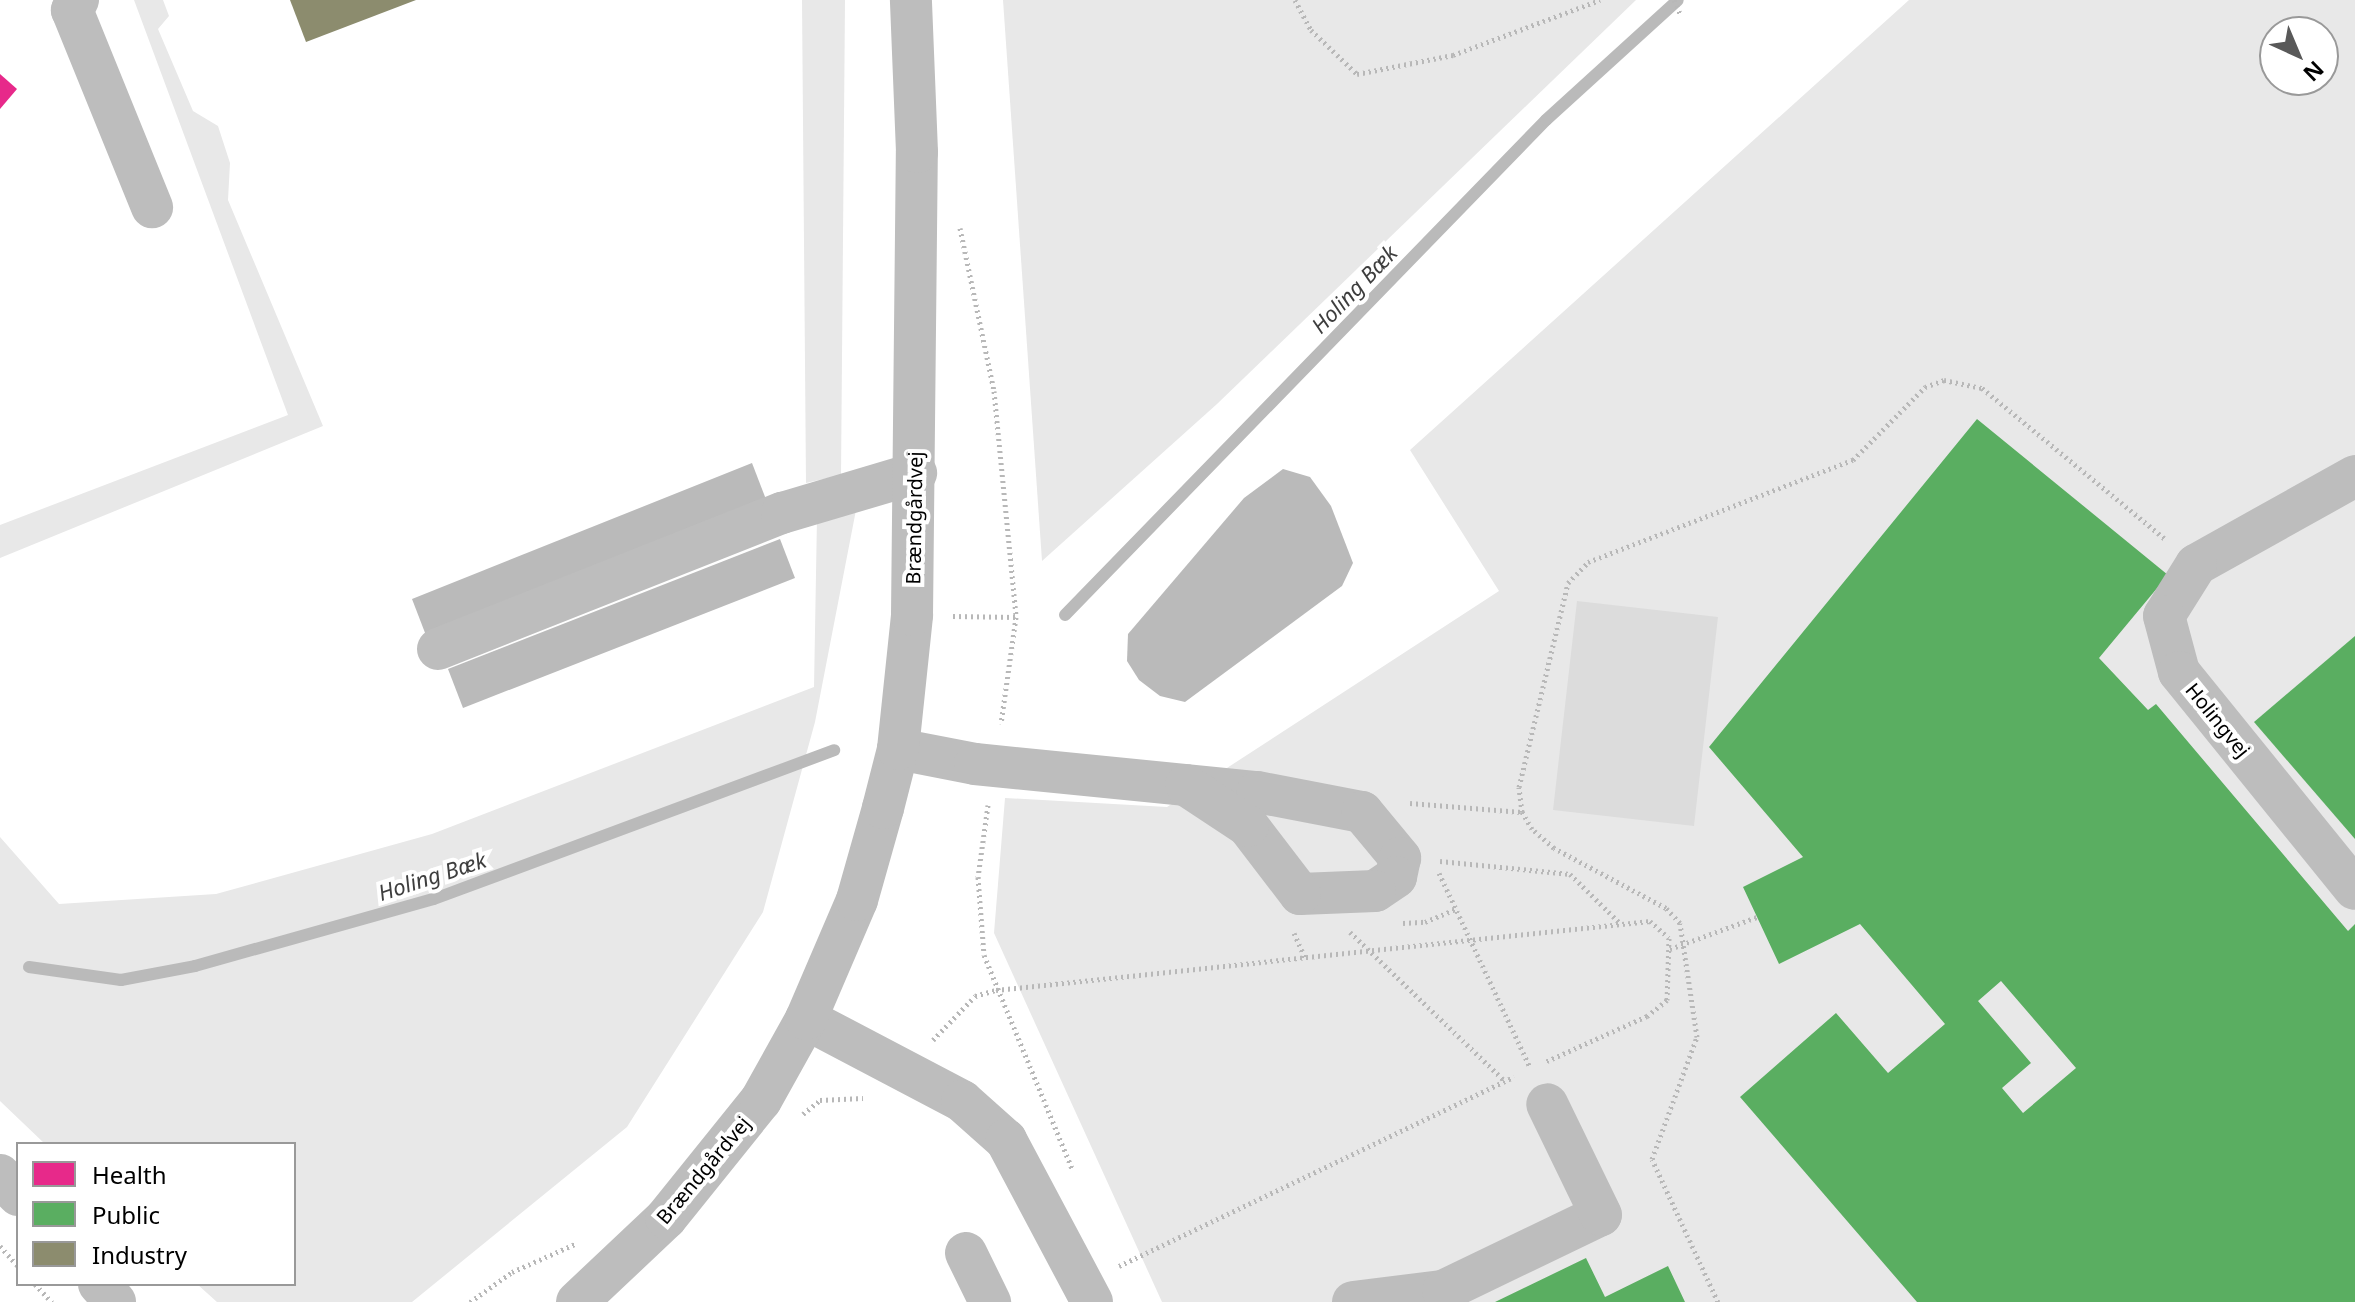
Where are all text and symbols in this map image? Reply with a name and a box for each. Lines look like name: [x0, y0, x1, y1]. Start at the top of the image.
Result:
north arrow: [2259, 16, 2339, 96]
text: N: [2297, 55, 2331, 89]
water label: Holing Bæk: [1306, 240, 1402, 338]
street label: Brændgårdvej: [901, 451, 927, 585]
street label: Holingvej: [2181, 678, 2255, 762]
water label: Holing Bæk: [375, 846, 489, 906]
street label: Brændgårdvej: [651, 1111, 755, 1229]
legend: [16, 1142, 296, 1286]
text: Health: [92, 1158, 166, 1191]
text: Public: [92, 1198, 160, 1231]
text: Industry: [92, 1238, 187, 1271]

